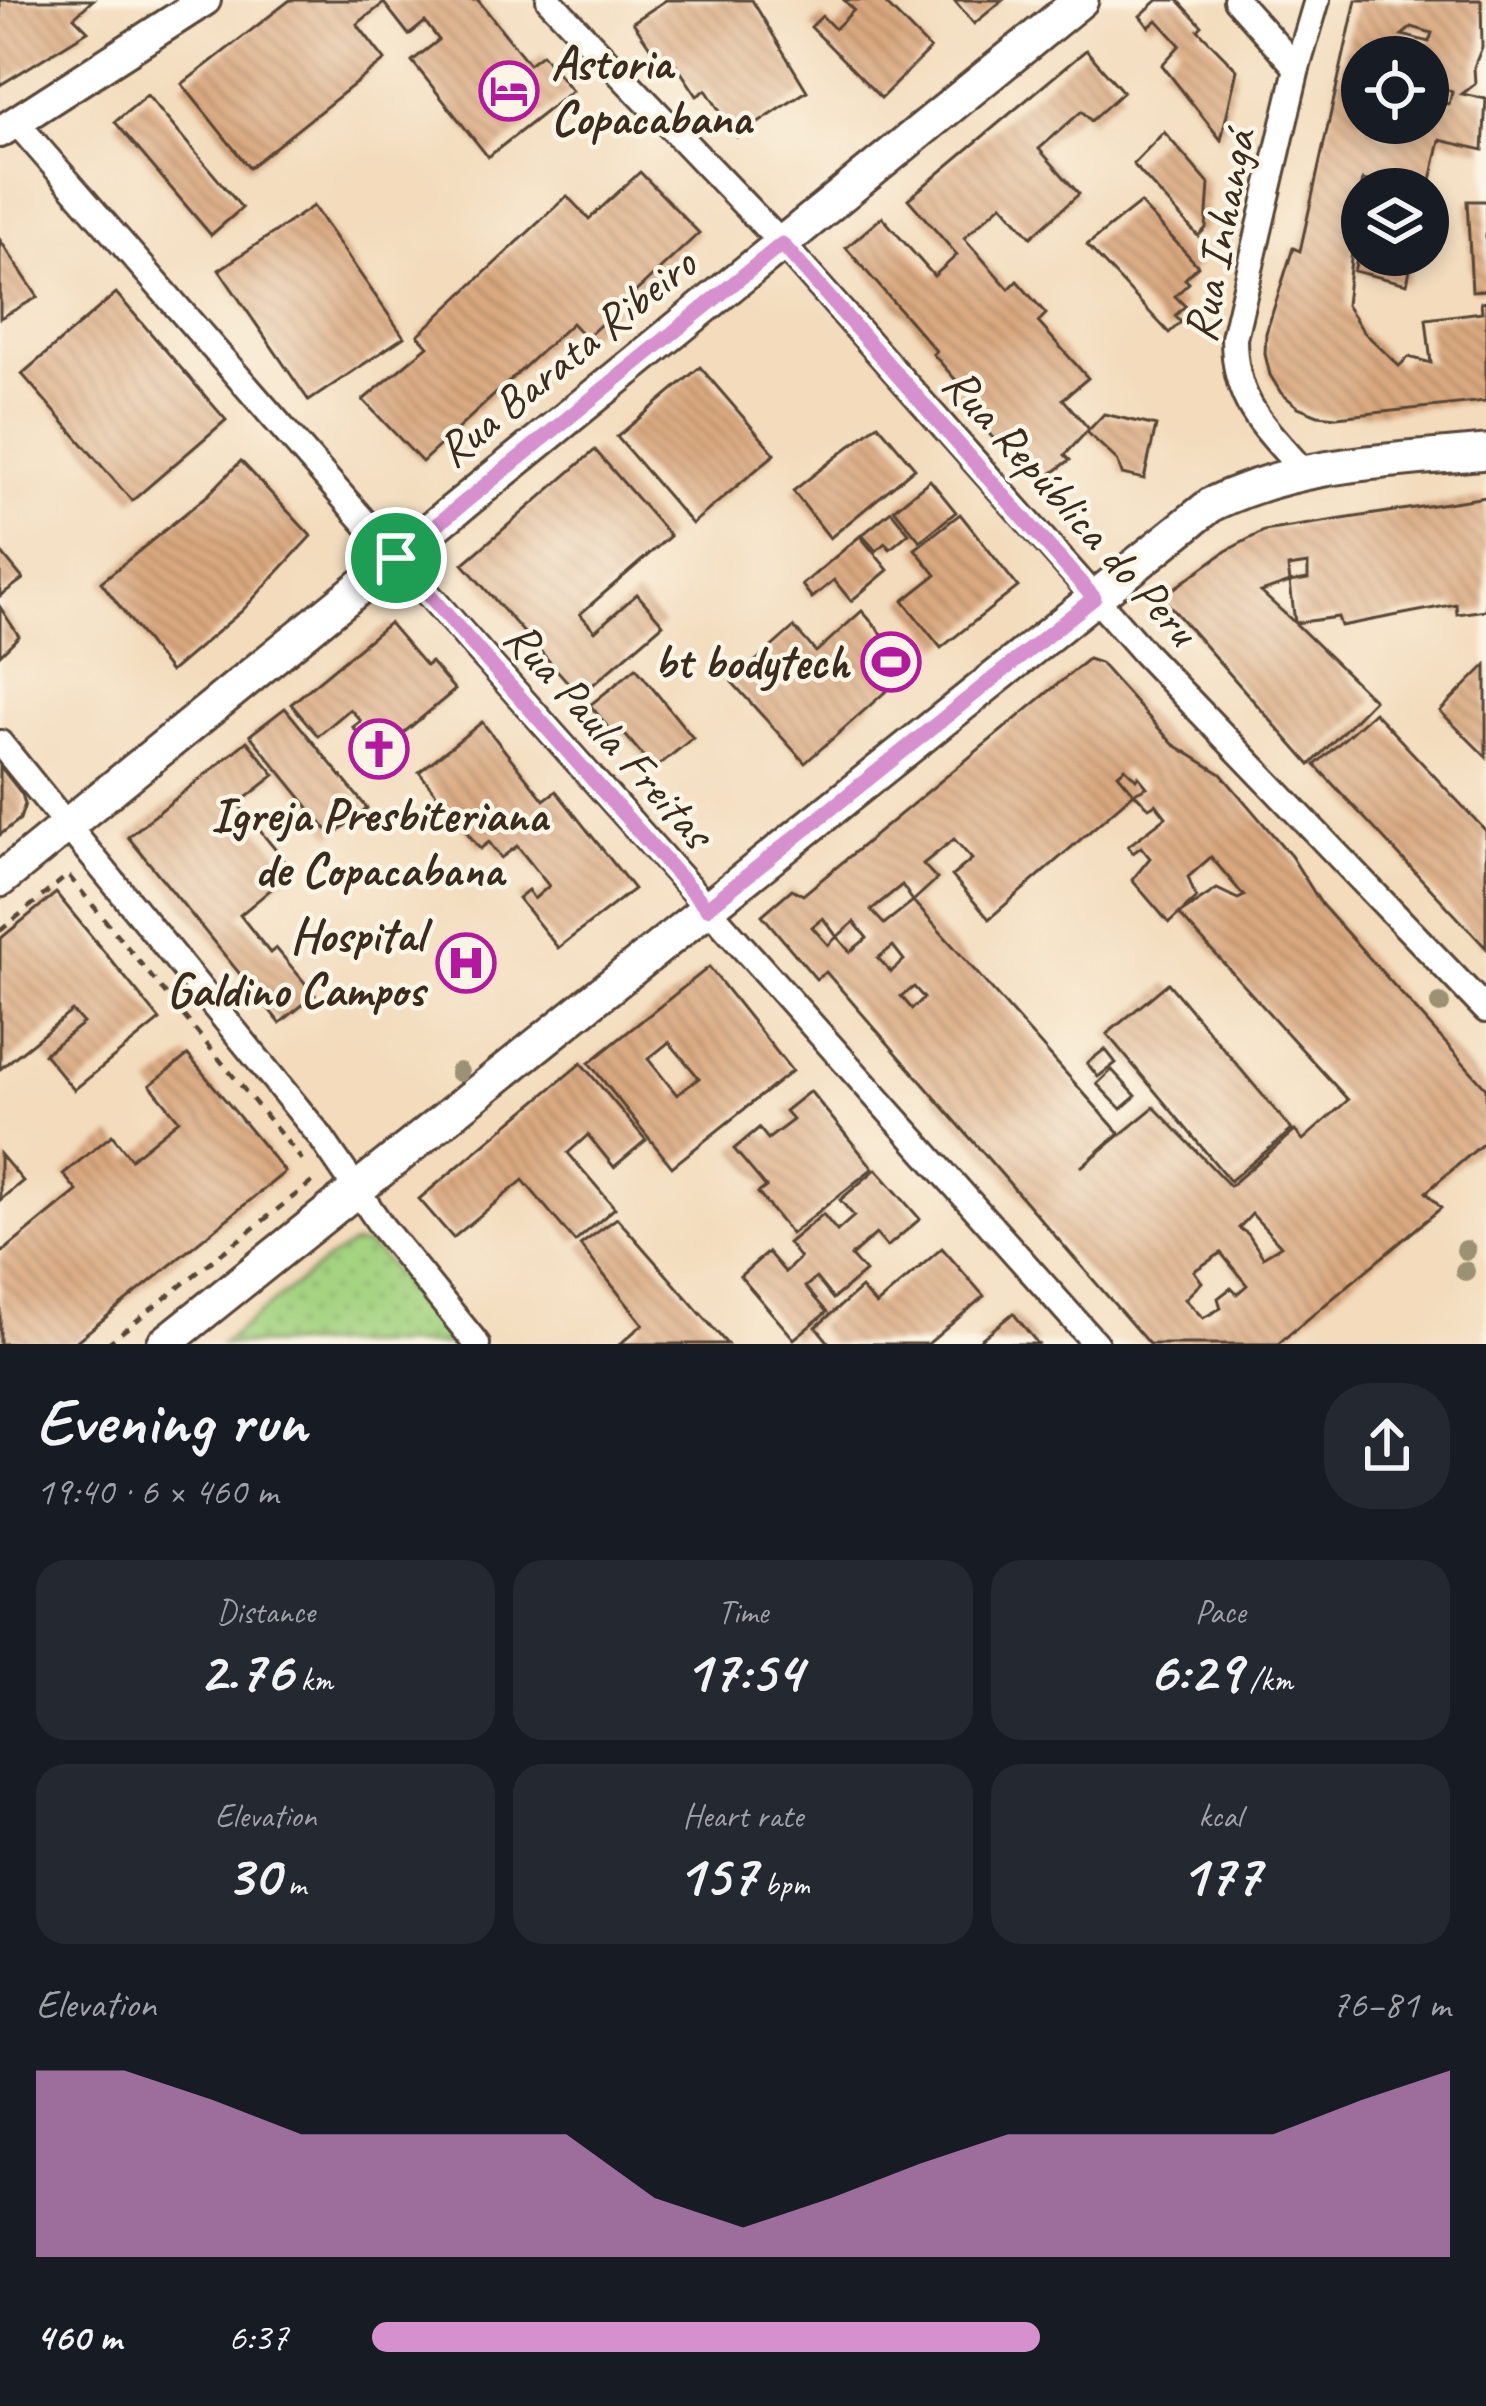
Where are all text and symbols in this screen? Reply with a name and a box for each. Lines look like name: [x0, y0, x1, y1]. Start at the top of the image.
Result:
place label: Astoria Copacabana: [551, 33, 754, 148]
map controls: [1341, 36, 1449, 276]
button: locate: [1341, 36, 1449, 144]
hotel icon: Astoria Copacabana: [478, 60, 540, 122]
street label: Rua Inhangá: [1169, 121, 1270, 347]
button: layers: [1341, 168, 1449, 276]
street label: Rua Barata Ribeiro: [424, 233, 709, 480]
street label: Rua República do Peru: [930, 354, 1214, 660]
pin: [345, 507, 447, 609]
icon: arrive: [363, 525, 429, 591]
street label: Rua Paula Freitas: [491, 608, 730, 863]
sports icon: bt bodytech: [860, 631, 922, 693]
place label: bt bodytech: [654, 632, 851, 692]
church icon: Igreja Presbiteriana de Copacabana: [348, 718, 410, 780]
place label: Igreja Presbiteriana de Copacabana: [211, 785, 551, 900]
place label: Hospital Galdino Campos: [167, 905, 433, 1020]
hospital icon: Hospital Galdino Campos: [435, 932, 497, 994]
text: Evening run: [36, 1380, 306, 1463]
button: share: [1324, 1383, 1450, 1509]
text: 19:40 · 6 × 460 m: [36, 1467, 278, 1516]
text: Distance: [216, 1591, 315, 1633]
text: Time: [718, 1591, 768, 1633]
text: Pace: [1195, 1591, 1246, 1633]
text: 2.76: [199, 1633, 293, 1709]
text: 17:54: [684, 1633, 802, 1709]
text: 6:29: [1148, 1633, 1241, 1709]
text: km: [293, 1659, 333, 1701]
text: /km: [1241, 1659, 1293, 1701]
text: Elevation: [215, 1795, 316, 1837]
text: Heart rate: [683, 1795, 803, 1837]
text: kcal: [1199, 1795, 1242, 1837]
text: 30: [225, 1837, 279, 1913]
text: 157: [676, 1837, 756, 1913]
text: 177: [1180, 1837, 1261, 1913]
text: m: [279, 1863, 306, 1905]
text: bpm: [756, 1863, 810, 1905]
text: Elevation: [36, 1980, 156, 2029]
text: 76–81 m: [1331, 1980, 1450, 2029]
text: 460 m: [36, 2313, 121, 2362]
text: 6:37: [228, 2313, 288, 2362]

